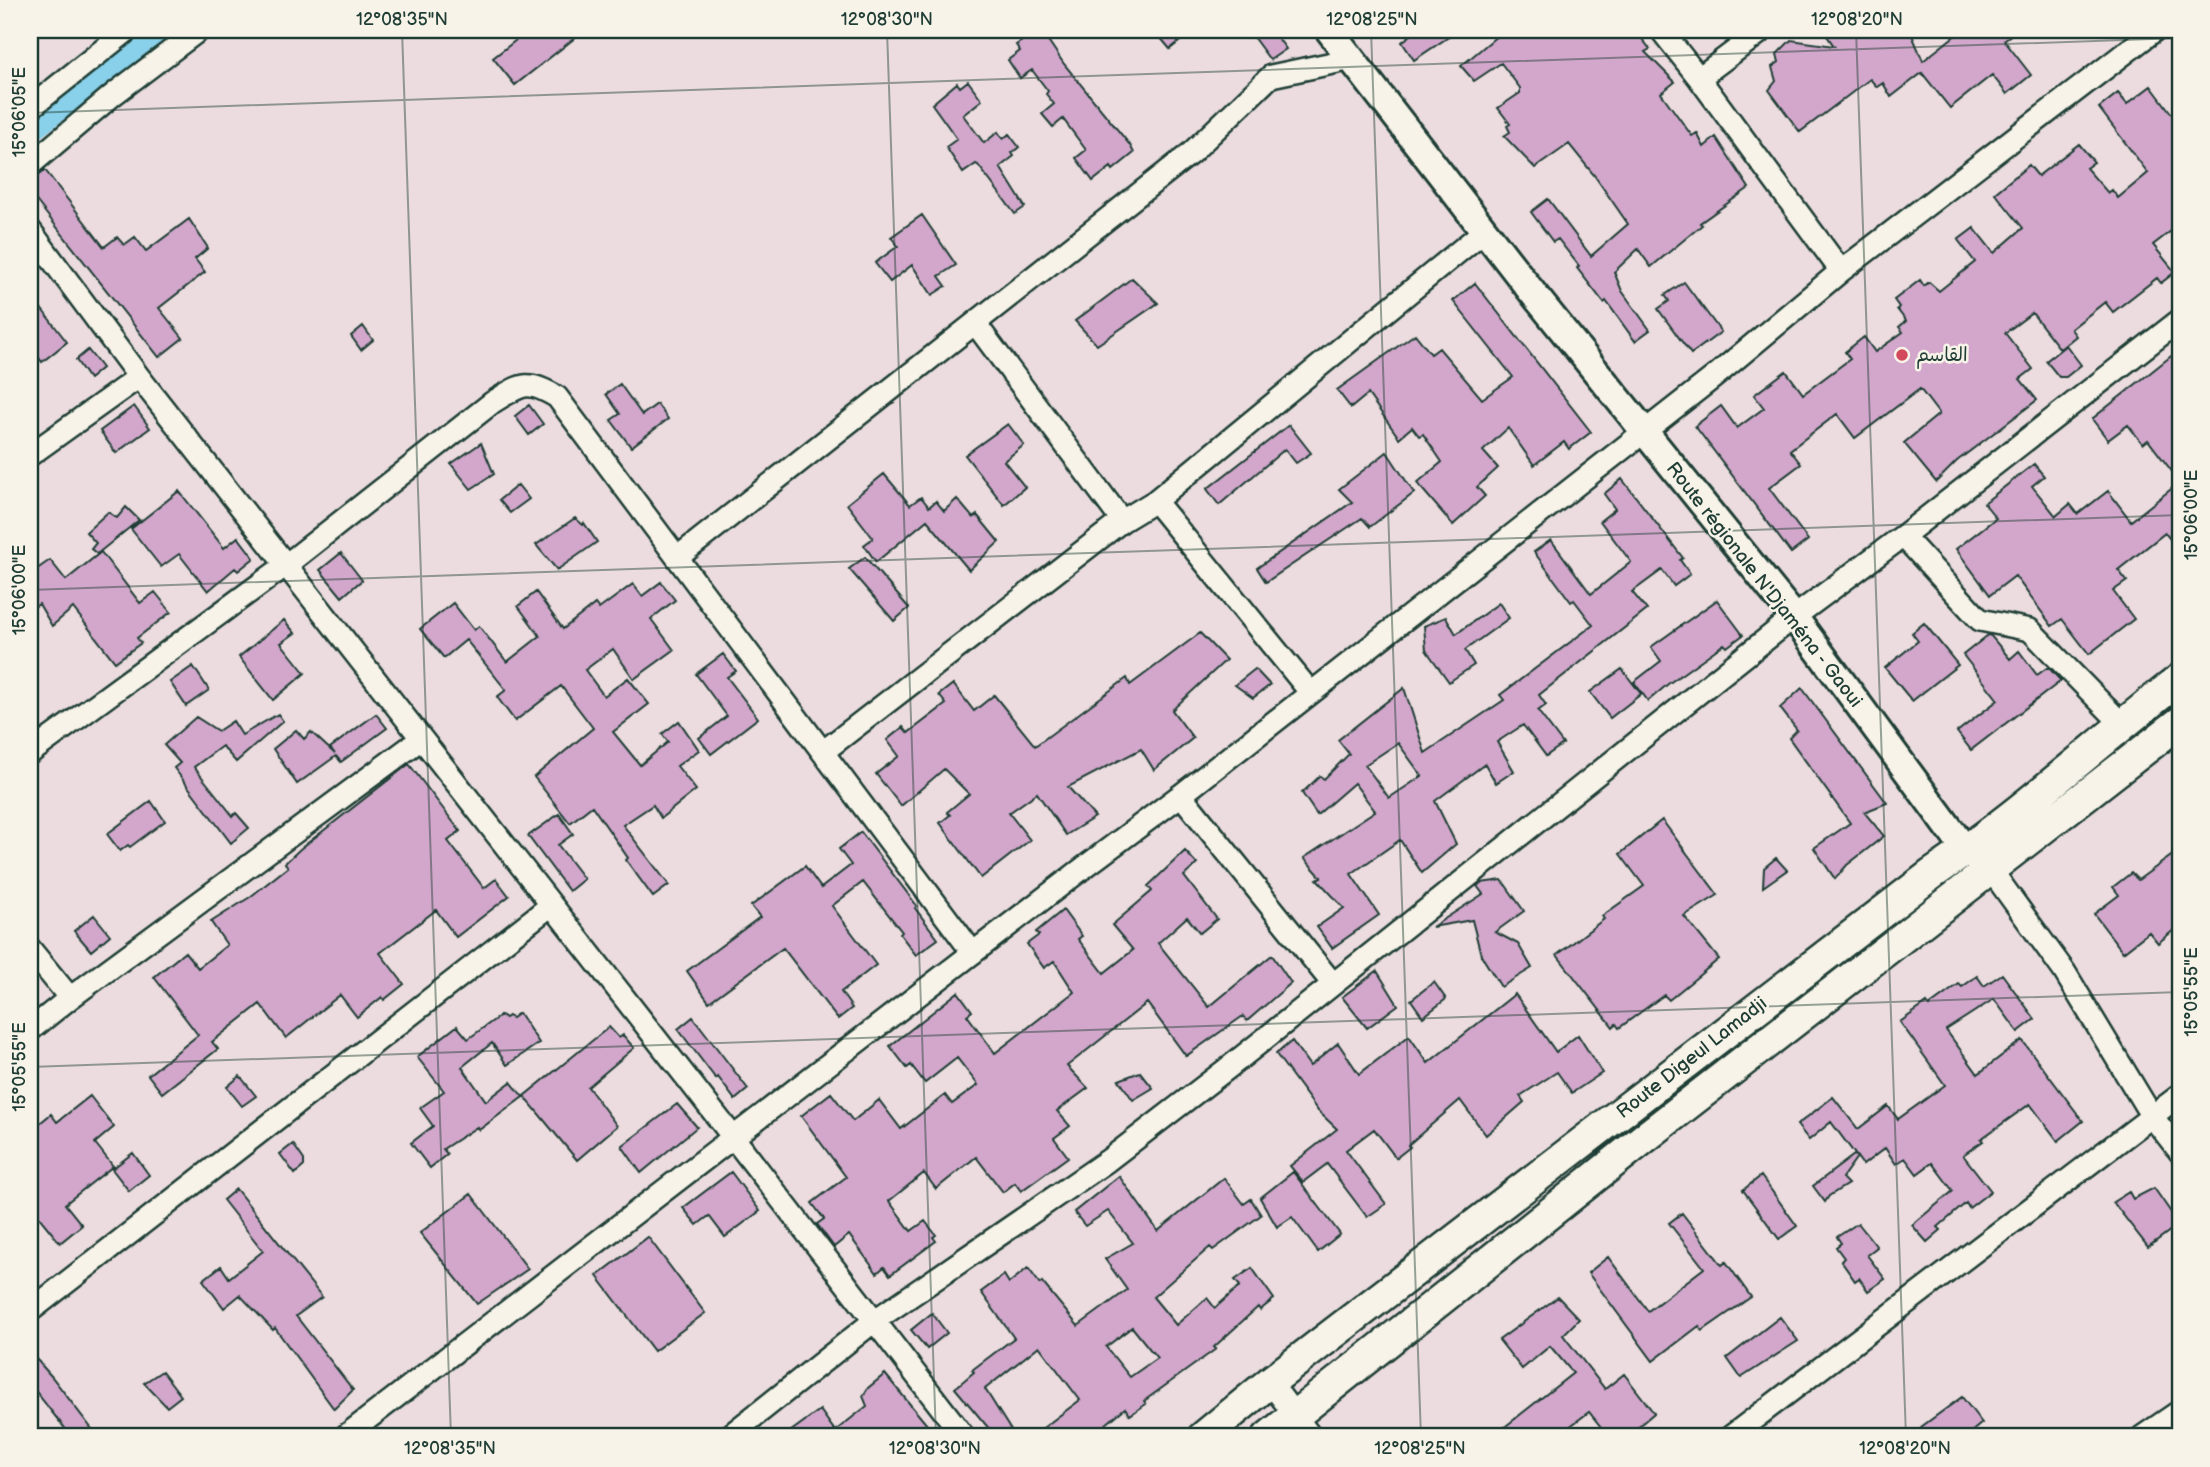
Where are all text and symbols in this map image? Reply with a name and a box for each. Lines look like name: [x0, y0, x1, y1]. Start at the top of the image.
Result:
text: 12°08'35"N: [356, 9, 448, 30]
text: 12°08'30"N: [841, 9, 933, 30]
text: 12°08'25"N: [1326, 9, 1418, 30]
text: 12°08'20"N: [1811, 9, 1903, 30]
text: 15°06'05"E: [9, 67, 30, 157]
place label: القاسم: [1916, 344, 1968, 369]
marker: القاسم: [1894, 347, 1910, 363]
street label: Route régionale N'Djaména - Gaoui: [1661, 458, 1867, 712]
text: 15°06'00"E: [2181, 470, 2202, 560]
text: 15°06'00"E: [9, 545, 30, 635]
text: 15°05'55"E: [2181, 947, 2202, 1037]
street label: Route Digeul Lamadji: [1612, 992, 1772, 1124]
text: 15°05'55"E: [9, 1022, 30, 1112]
text: 12°08'35"N: [404, 1438, 496, 1459]
text: 12°08'30"N: [889, 1438, 981, 1459]
text: 12°08'25"N: [1374, 1438, 1466, 1459]
text: 12°08'20"N: [1859, 1438, 1951, 1459]

